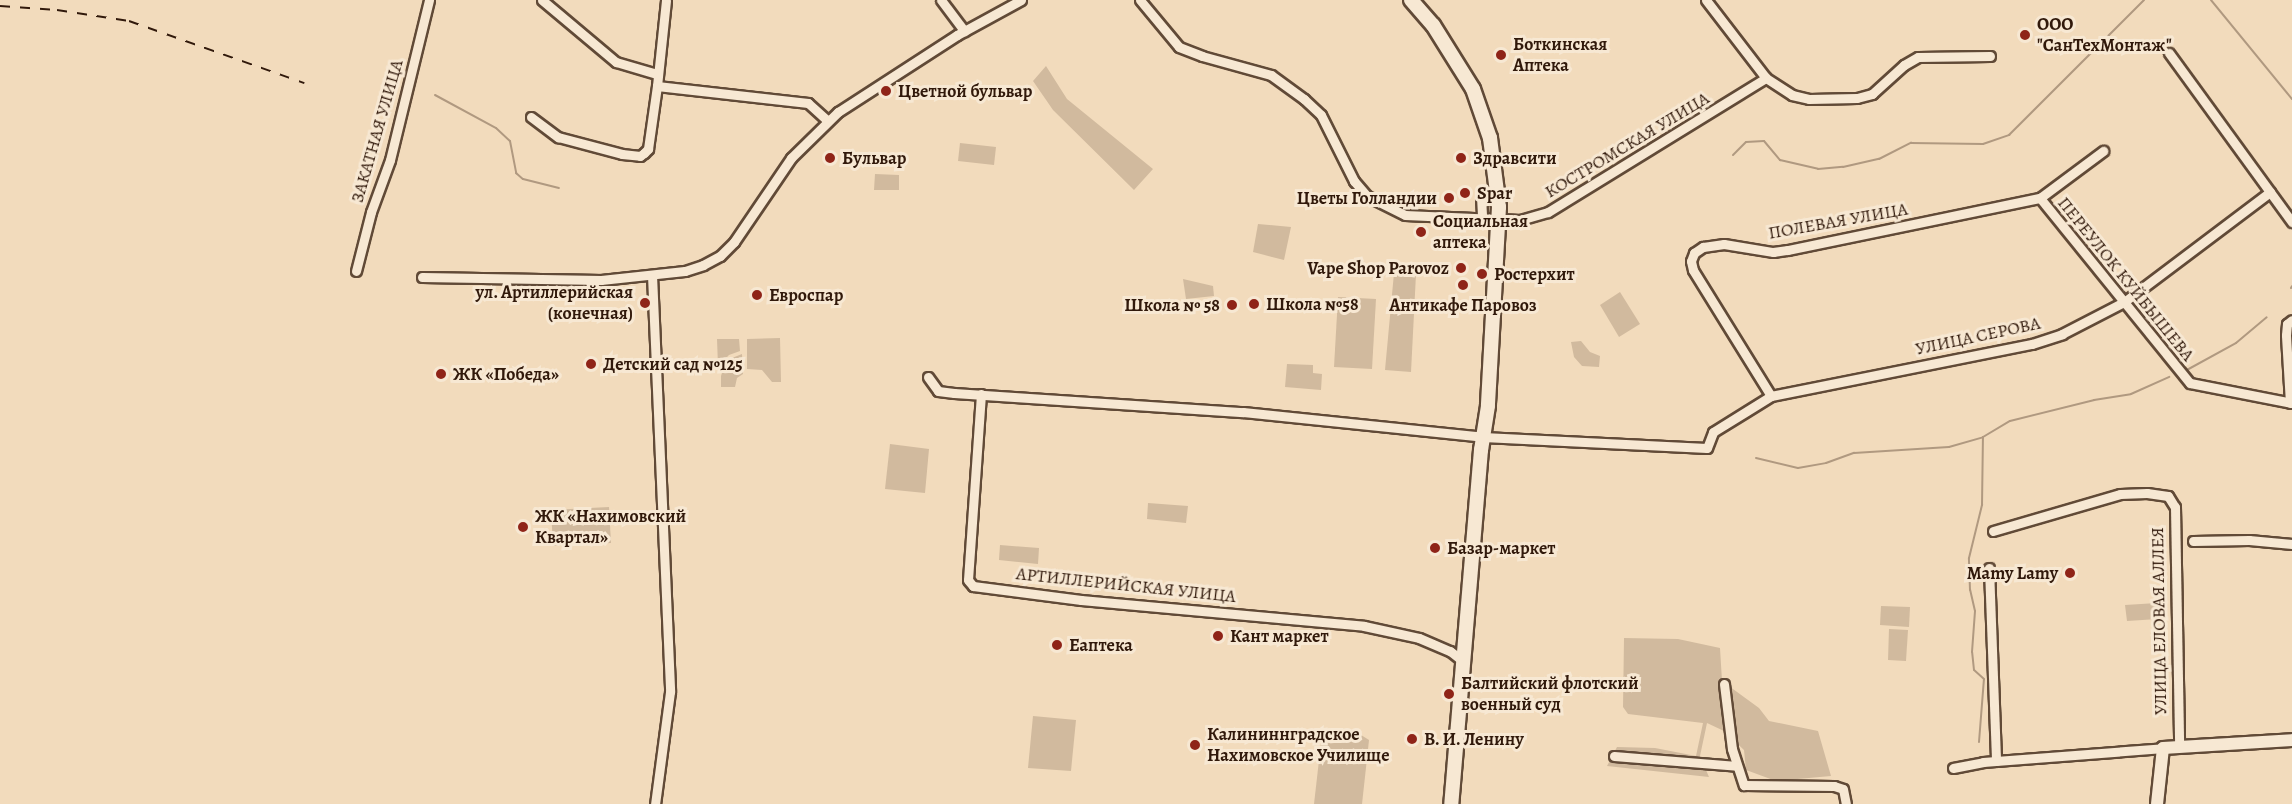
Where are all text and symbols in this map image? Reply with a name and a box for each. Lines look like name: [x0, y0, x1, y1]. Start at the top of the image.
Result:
place label: ООО "СанТехМонтаж": [2037, 14, 2172, 57]
marker: ООО "СанТехМонтаж": [2018, 28, 2032, 42]
place label: Боткинская Аптека: [1513, 34, 1607, 76]
marker: Боткинская Аптека: [1494, 48, 1508, 62]
street label: ЗАКАТНАЯ УЛИЦА: [346, 57, 408, 205]
place label: Цветной бульвар: [898, 80, 1032, 102]
marker: Цветной бульвар: [879, 84, 893, 98]
street label: КОСТРОМСКАЯ УЛИЦА: [1541, 87, 1713, 203]
place label: Бульвар: [842, 147, 906, 169]
place label: Здравсити: [1473, 147, 1557, 169]
marker: Бульвар: [823, 151, 837, 165]
marker: Здравсити: [1454, 151, 1468, 165]
place label: Spar: [1477, 182, 1512, 204]
marker: Spar: [1458, 186, 1472, 200]
place label: Цветы Голландии: [1297, 187, 1437, 209]
marker: Цветы Голландии: [1442, 191, 1456, 205]
street label: ПЕРЕУЛОК КУЙБЫШЕВА: [2053, 192, 2199, 366]
street label: ПОЛЕВАЯ УЛИЦА: [1767, 198, 1909, 244]
place label: Социальная аптека: [1433, 211, 1528, 254]
marker: Социальная аптека: [1414, 225, 1428, 239]
place label: Vape Shop Parovoz: [1307, 257, 1449, 279]
marker: Vape Shop Parovoz: [1454, 261, 1468, 275]
place label: Ростерхит: [1494, 263, 1575, 285]
marker: Ростерхит: [1475, 267, 1489, 281]
marker: Антикафе Паровоз: [1456, 278, 1470, 292]
place label: ул. Артиллерийская (конечная): [475, 282, 633, 324]
place label: Евроспар: [769, 284, 843, 306]
marker: Евроспар: [750, 288, 764, 302]
place label: Школа №58: [1266, 293, 1359, 315]
place label: Школа № 58: [1124, 294, 1220, 316]
place label: Антикафе Паровоз: [1389, 294, 1537, 316]
marker: ул. Артиллерийская (конечная): [638, 296, 652, 310]
marker: Школа №58: [1247, 297, 1261, 311]
marker: Школа № 58: [1225, 298, 1239, 312]
street label: УЛИЦА СЕРОВА: [1913, 312, 2043, 360]
place label: Детский сад №125: [603, 353, 743, 375]
marker: Детский сад №125: [584, 357, 598, 371]
place label: ЖК «Победа»: [453, 363, 559, 385]
marker: ЖК «Победа»: [434, 367, 448, 381]
place label: ЖК «Нахимовский Квартал»: [535, 506, 686, 548]
marker: ЖК «Нахимовский Квартал»: [516, 520, 530, 534]
street label: УЛИЦА ЕЛОВАЯ АЛЛЕЯ: [2147, 527, 2171, 715]
place label: Базар-маркет: [1447, 537, 1555, 559]
marker: Базар-маркет: [1428, 541, 1442, 555]
place label: Mamy Lamy: [1967, 562, 2058, 584]
street label: АРТИЛЛЕРИЙСКАЯ УЛИЦА: [1015, 563, 1237, 607]
marker: Mamy Lamy: [2063, 566, 2077, 580]
place label: Кант маркет: [1230, 625, 1329, 647]
marker: Кант маркет: [1211, 629, 1225, 643]
place label: Еаптека: [1069, 634, 1133, 656]
marker: Еаптека: [1050, 638, 1064, 652]
place label: Балтийский флотский военный суд: [1461, 673, 1639, 716]
marker: Балтийский флотский военный суд: [1442, 687, 1456, 701]
place label: Калининнградское Нахимовское Училище: [1207, 724, 1390, 766]
place label: В. И. Ленину: [1424, 728, 1525, 750]
marker: В. И. Ленину: [1405, 732, 1419, 746]
marker: Калининнградское Нахимовское Училище: [1188, 738, 1202, 752]

